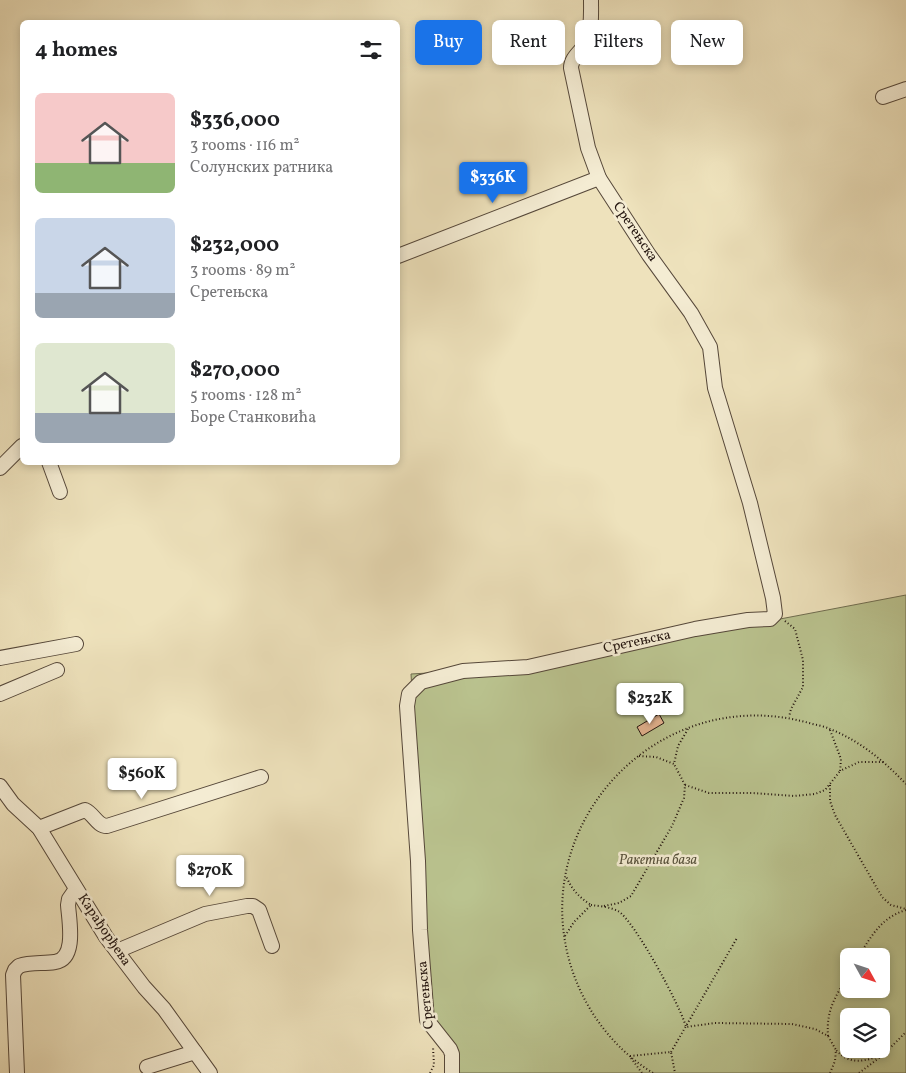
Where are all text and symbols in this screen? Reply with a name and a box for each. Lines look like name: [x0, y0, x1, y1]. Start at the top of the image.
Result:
chip: Buy: [415, 20, 482, 65]
chip: Rent: [492, 20, 565, 65]
chip: Filters: [575, 20, 661, 65]
chip: New: [671, 20, 743, 65]
text: 4 homes: [35, 36, 118, 65]
icon: filters: [357, 36, 385, 64]
text: $336,000: [190, 106, 280, 135]
icon: home: [75, 113, 135, 173]
text: 3 rooms · 116 m²: [190, 135, 299, 157]
text: Солунских ратника: [190, 157, 333, 179]
pin: $336K: [458, 162, 528, 204]
text: $336K: [470, 167, 516, 189]
street label: Сретењска: [608, 198, 662, 266]
text: $232,000: [190, 231, 279, 260]
icon: home: [75, 238, 135, 298]
text: 3 rooms · 89 m²: [190, 260, 295, 282]
text: Сретењска: [190, 282, 268, 304]
text: $270,000: [190, 356, 280, 385]
icon: home: [75, 363, 135, 423]
text: 5 rooms · 128 m²: [190, 385, 301, 407]
text: Боре Станковића: [190, 407, 316, 429]
street label: Сретењска: [602, 626, 673, 658]
pin: $232K: [615, 682, 685, 725]
text: $232K: [627, 688, 673, 710]
pin: $560K: [107, 758, 177, 800]
text: $560K: [119, 763, 165, 785]
park label: Ракетна база: [619, 851, 698, 870]
pin: $270K: [175, 854, 245, 897]
text: $270K: [187, 860, 233, 882]
street label: Карађорђева: [73, 890, 135, 970]
north arrow: [840, 948, 890, 998]
map controls: [840, 948, 890, 1058]
street label: Сретењска: [413, 960, 439, 1030]
button: layers: [840, 1008, 890, 1058]

